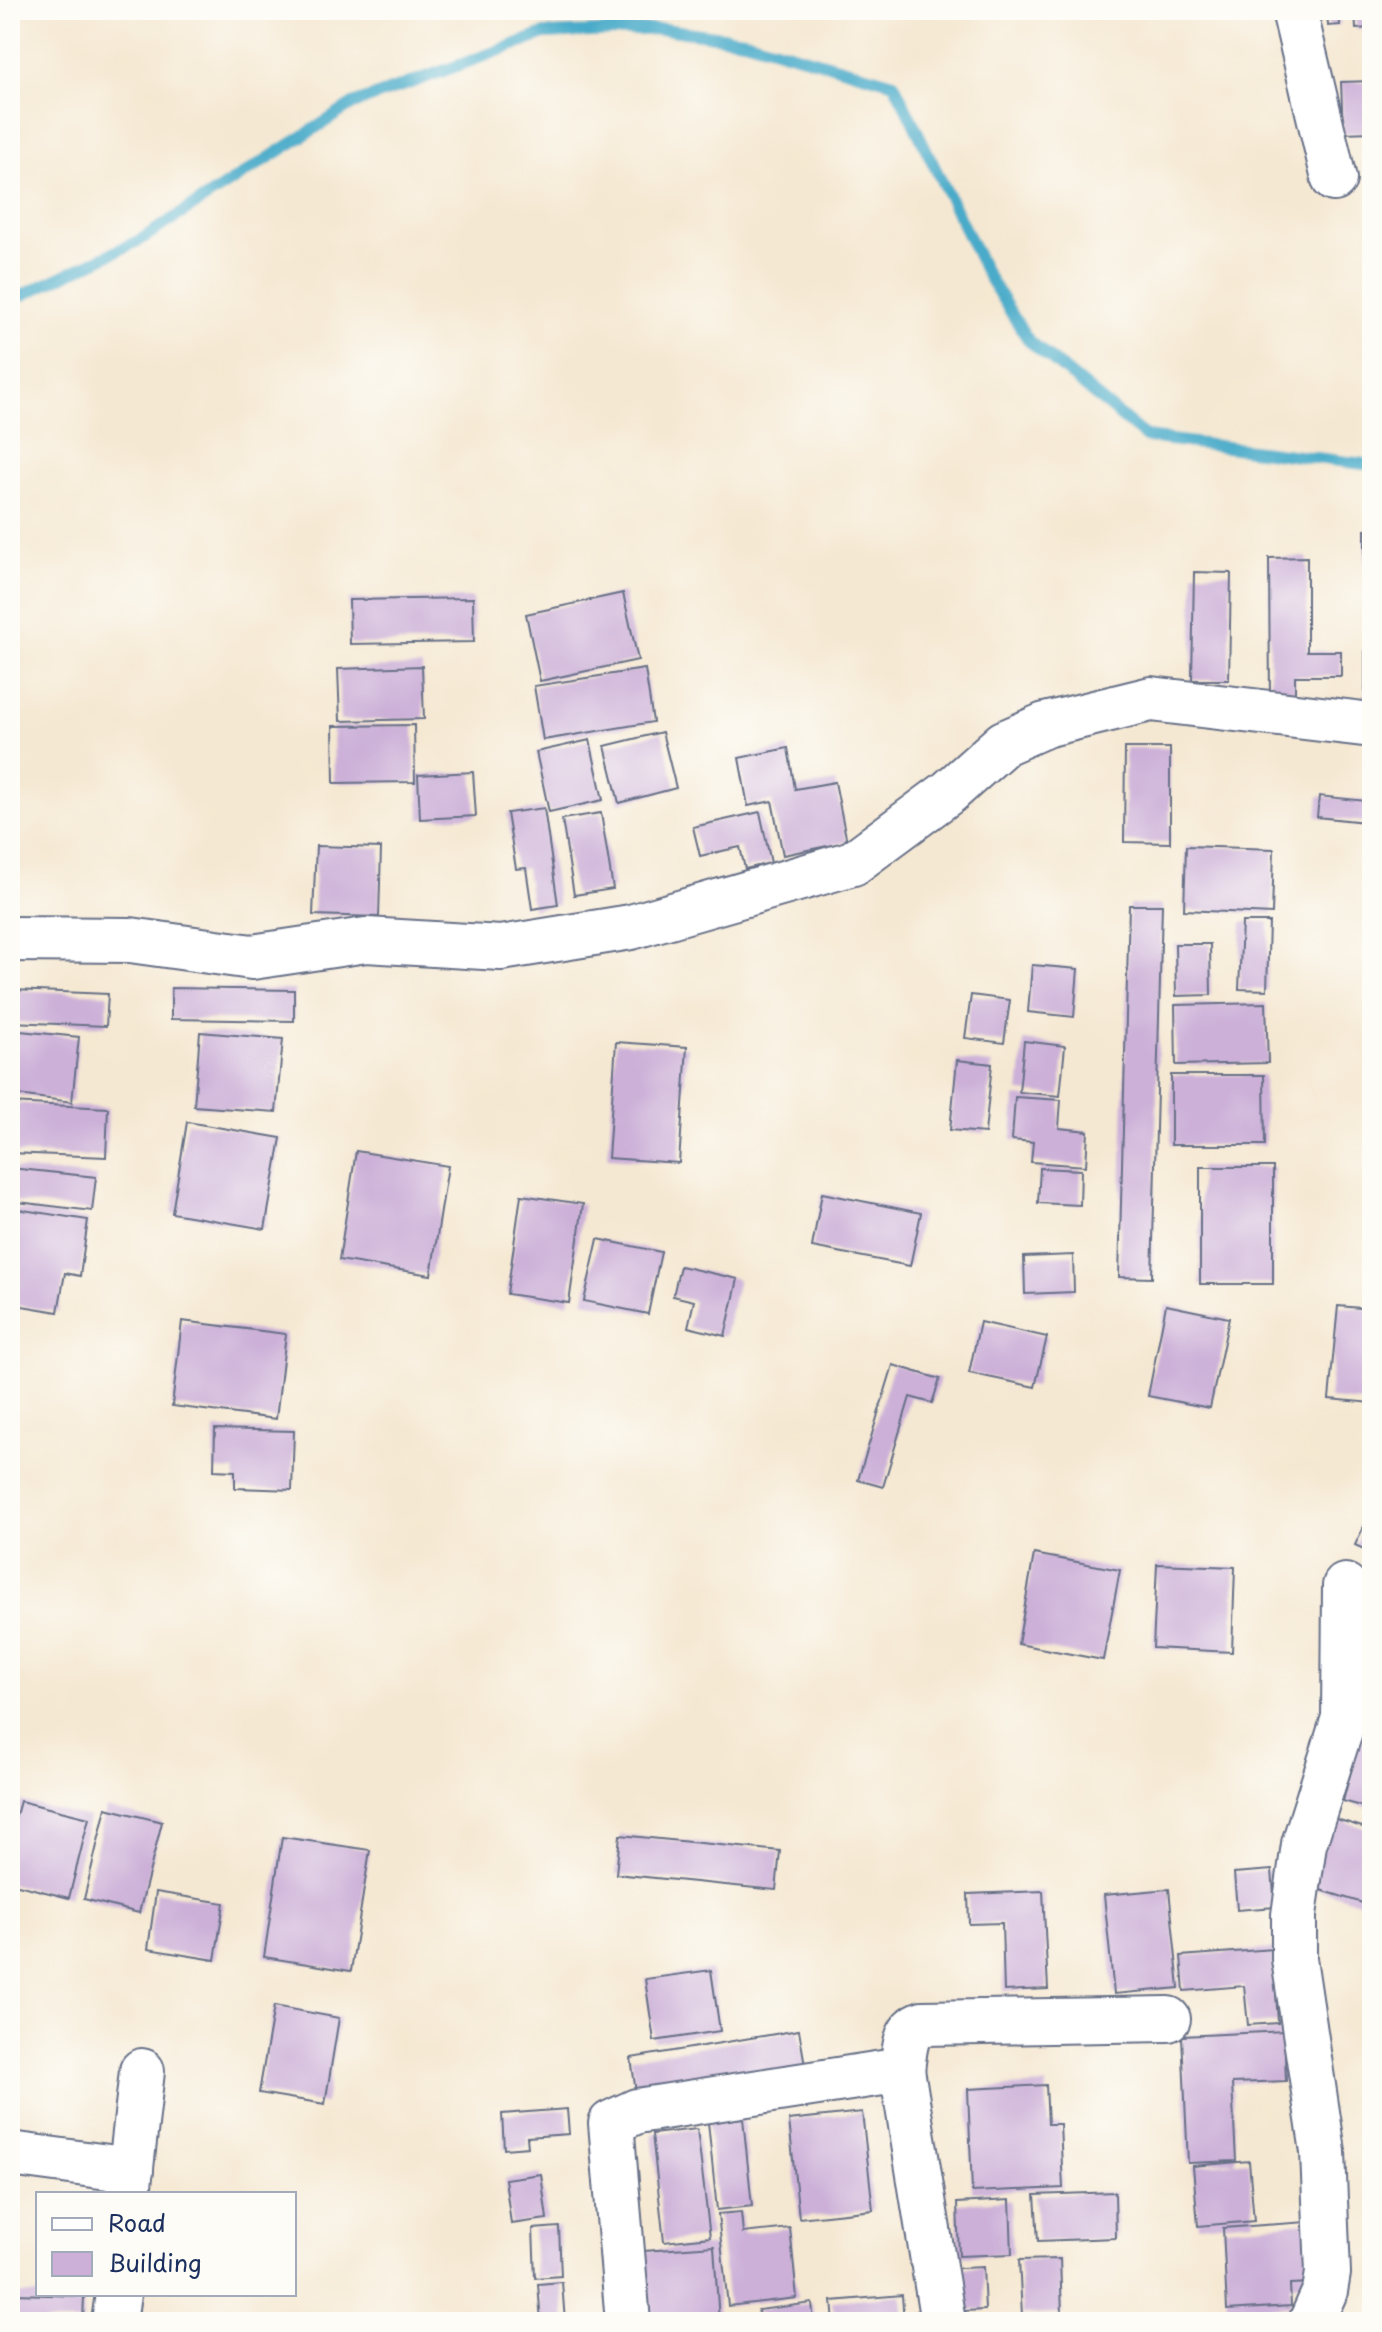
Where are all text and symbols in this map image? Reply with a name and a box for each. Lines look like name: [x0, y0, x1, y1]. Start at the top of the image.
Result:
legend: [36, 2192, 296, 2296]
text: Road: [108, 2204, 166, 2240]
text: Building: [108, 2244, 202, 2280]

